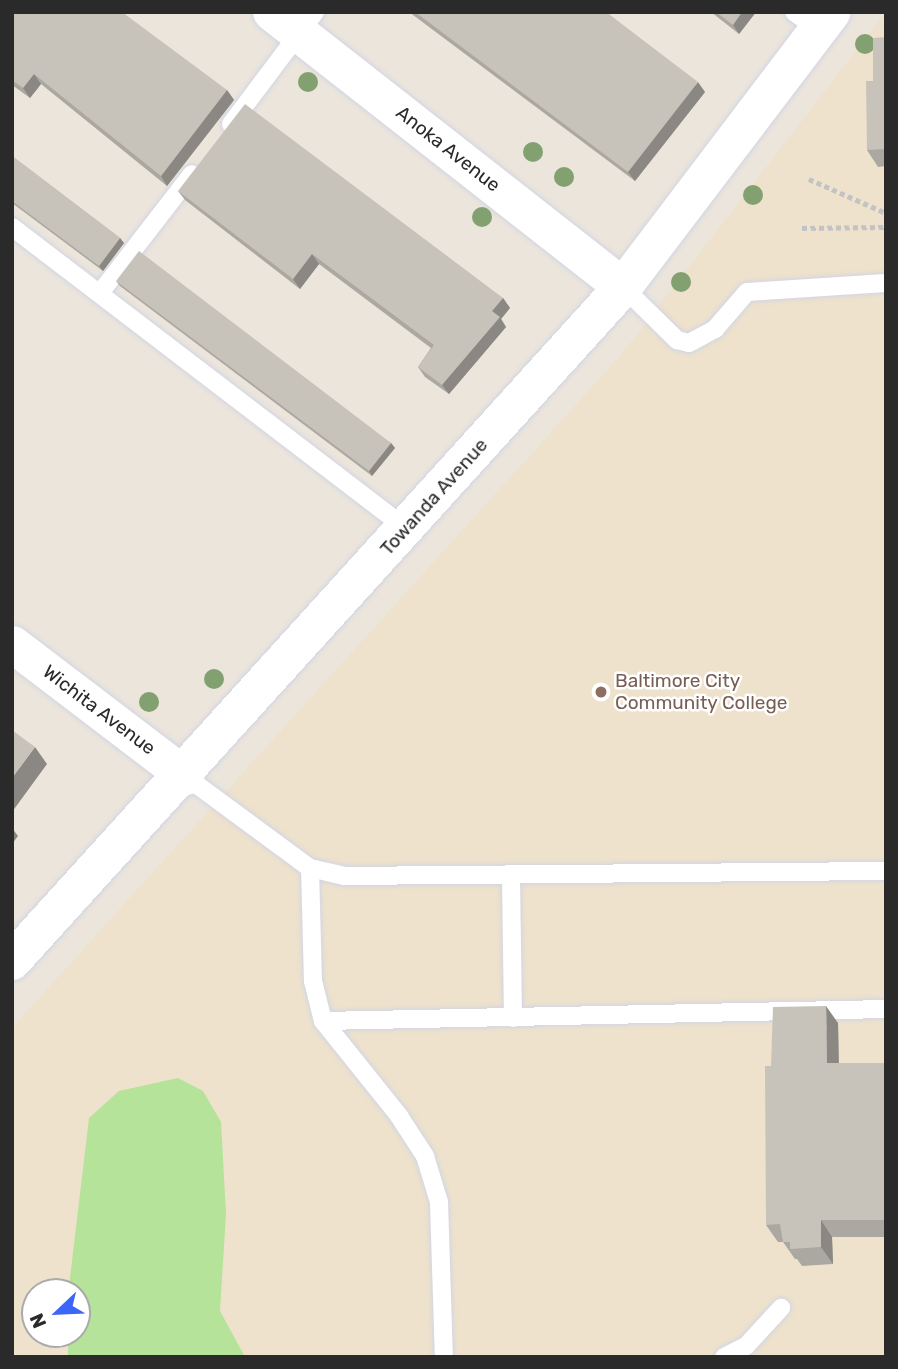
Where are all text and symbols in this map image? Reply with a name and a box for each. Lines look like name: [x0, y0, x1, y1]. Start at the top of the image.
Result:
street label: Anoka Avenue: [391, 101, 505, 197]
street label: Towanda Avenue: [375, 434, 493, 560]
street label: Wichita Avenue: [38, 660, 160, 760]
place label: Baltimore City Community College: [615, 670, 788, 714]
marker: Baltimore City Community College: [593, 684, 609, 700]
north arrow: [21, 1278, 91, 1348]
text: N: [25, 1310, 51, 1331]

